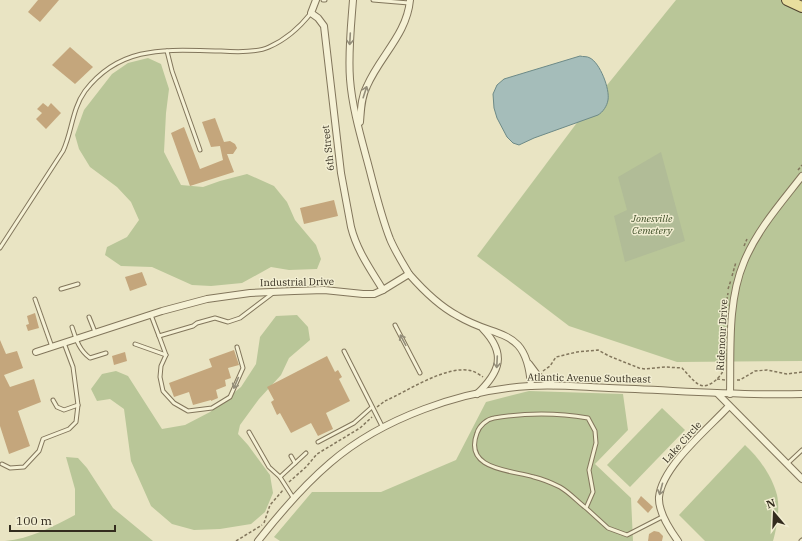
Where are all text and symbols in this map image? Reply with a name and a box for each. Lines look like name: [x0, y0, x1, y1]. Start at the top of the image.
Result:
one-way arrow: [346, 32, 354, 45]
one-way arrow: [361, 86, 369, 98]
street label: 6th Street: [319, 124, 337, 172]
park label: Jonesville Cemetery: [631, 212, 674, 237]
street label: Industrial Drive: [260, 275, 334, 289]
street label: Ridenour Drive: [714, 299, 730, 371]
one-way arrow: [399, 335, 406, 347]
one-way arrow: [493, 355, 501, 368]
street label: Atlantic Avenue Southeast: [527, 370, 651, 386]
one-way arrow: [232, 377, 239, 389]
street label: Lake Circle: [660, 418, 704, 466]
one-way arrow: [657, 483, 664, 496]
north arrow: [754, 493, 794, 533]
text: N: [764, 495, 777, 512]
scale bar: [10, 507, 115, 533]
text: 100 m: [16, 513, 52, 528]

